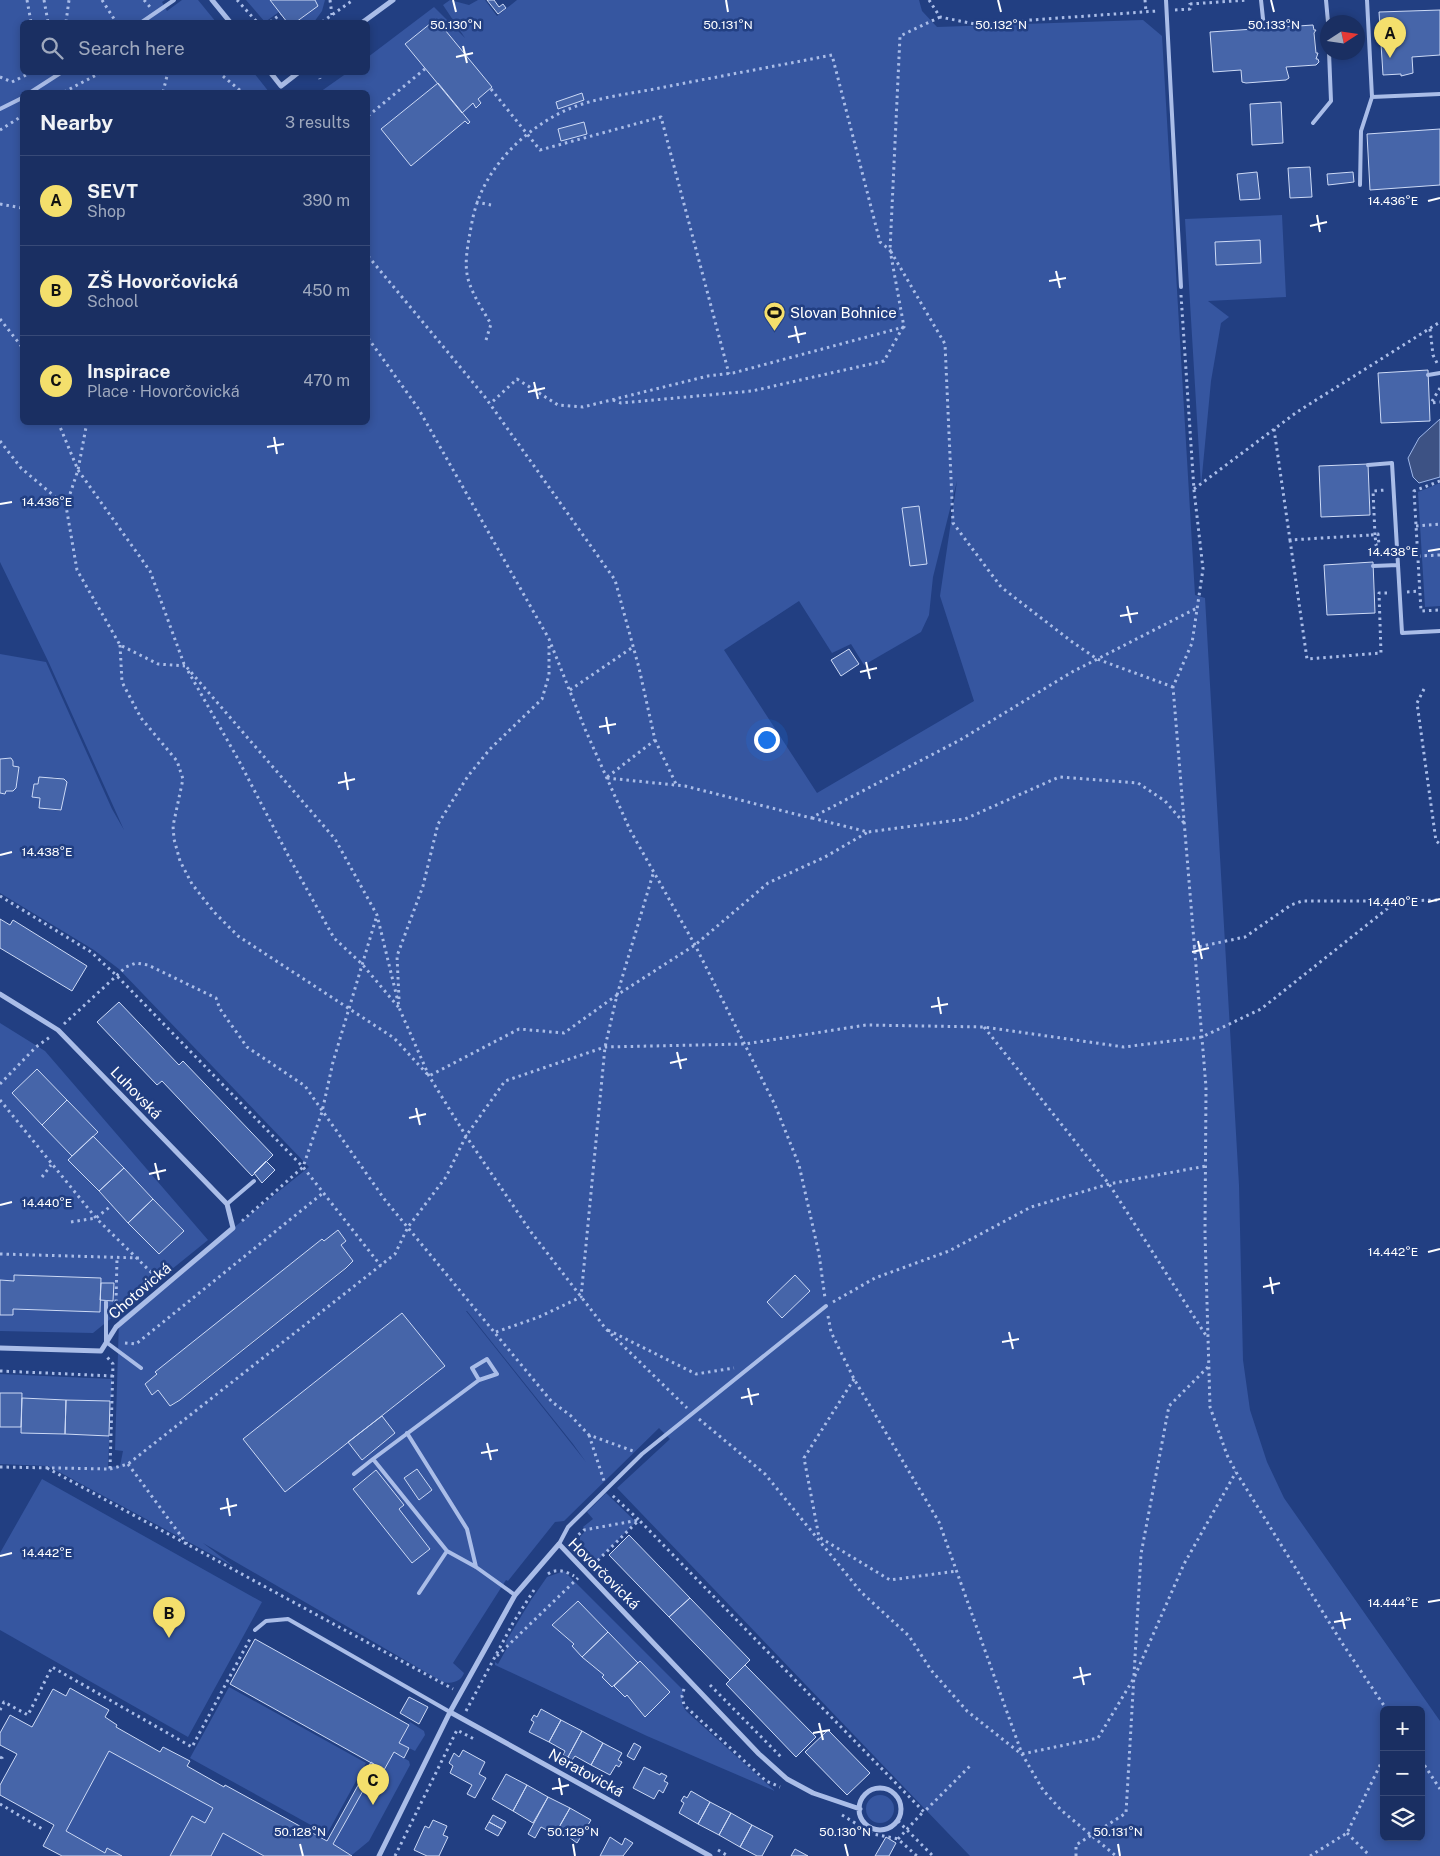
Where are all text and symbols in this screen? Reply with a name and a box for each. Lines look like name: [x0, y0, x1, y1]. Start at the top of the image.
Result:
north arrow: [1320, 15, 1365, 60]
pin: A: [1374, 17, 1406, 58]
text: 50.130°N: [430, 18, 482, 32]
text: 50.131°N: [703, 18, 753, 32]
text: 50.132°N: [975, 18, 1027, 32]
text: 50.133°N: [1248, 18, 1300, 32]
search box: [20, 20, 370, 75]
icon: search: [38, 34, 66, 62]
text: Search here: [78, 37, 185, 59]
text: Nearby: [40, 110, 113, 135]
text: 3 results: [285, 113, 350, 132]
text: SEVT: [87, 180, 138, 202]
text: A: [50, 191, 62, 210]
text: 390 m: [303, 191, 350, 210]
text: 14.436°E: [1368, 194, 1418, 208]
text: Shop: [87, 202, 126, 221]
text: ZŠ Hovorčovická: [87, 270, 238, 292]
text: B: [51, 281, 61, 300]
text: 450 m: [302, 281, 350, 300]
text: School: [87, 292, 138, 311]
sports icon: Slovan Bohnice: [762, 301, 786, 332]
place label: Slovan Bohnice: [790, 304, 897, 321]
text: Inspirace: [87, 360, 170, 382]
text: C: [50, 371, 62, 390]
text: 470 m: [303, 371, 350, 390]
text: Place · Hovorčovická: [87, 382, 240, 401]
text: 14.436°E: [22, 495, 72, 509]
text: 14.438°E: [1368, 545, 1418, 559]
your location: [754, 727, 780, 753]
text: 14.438°E: [22, 845, 72, 859]
text: 14.440°E: [1368, 895, 1418, 909]
street label: Luhovská: [107, 1063, 165, 1122]
text: 14.440°E: [22, 1196, 72, 1210]
text: 14.442°E: [1368, 1245, 1418, 1259]
street label: Chotovická: [105, 1259, 174, 1322]
street label: Hovorčovická: [565, 1535, 643, 1613]
text: 14.442°E: [22, 1546, 72, 1560]
text: 14.444°E: [1368, 1596, 1418, 1610]
pin: B: [153, 1597, 185, 1638]
map controls: [1380, 1706, 1425, 1841]
button: +: [1380, 1706, 1425, 1751]
street label: Neratovická: [546, 1745, 627, 1800]
button: −: [1380, 1751, 1425, 1796]
pin: C: [357, 1764, 389, 1805]
button: layers: [1380, 1796, 1425, 1841]
text: 50.128°N: [274, 1825, 326, 1839]
text: 50.129°N: [547, 1825, 599, 1839]
text: 50.130°N: [819, 1825, 871, 1839]
text: 50.131°N: [1093, 1825, 1143, 1839]

